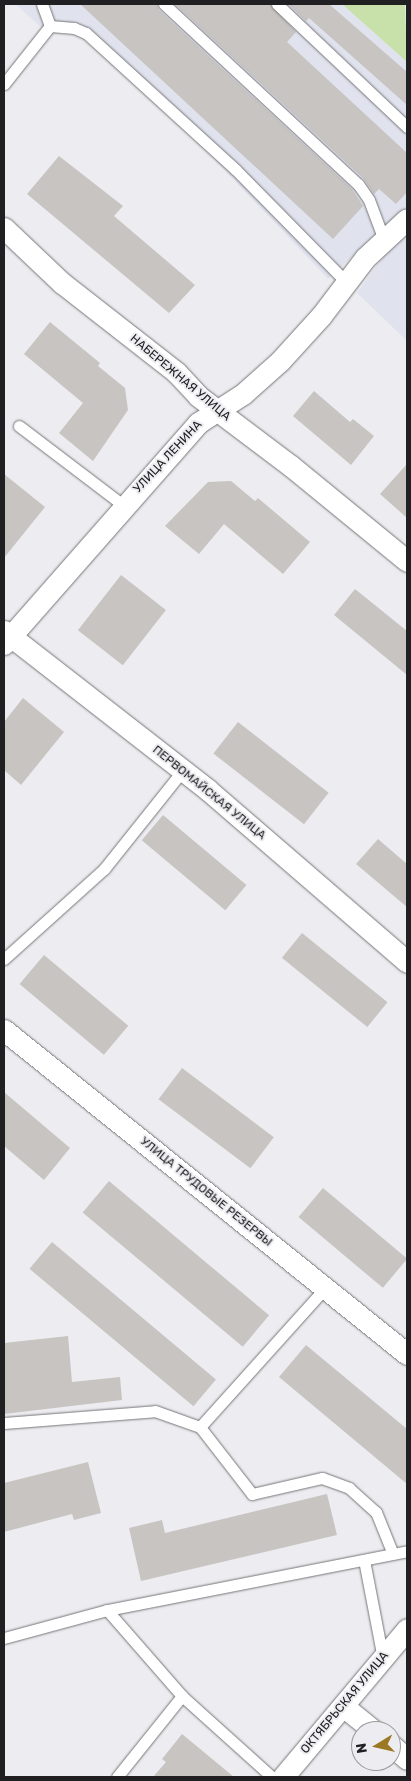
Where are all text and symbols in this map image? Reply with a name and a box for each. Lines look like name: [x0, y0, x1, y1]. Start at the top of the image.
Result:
street label: НАБЕРЕЖНАЯ УЛИЦА: [127, 332, 233, 424]
street label: УЛИЦА ЛЕНИНА: [131, 418, 205, 496]
street label: ПЕРВОМАЙСКАЯ УЛИЦА: [149, 743, 269, 843]
street label: УЛИЦА ТРУДОВЫЕ РЕЗЕРВЫ: [137, 1134, 275, 1250]
street label: ОКТЯБРЬСКАЯ УЛИЦА: [298, 1649, 392, 1757]
north arrow: [351, 1721, 401, 1771]
text: N: [352, 1742, 371, 1755]

